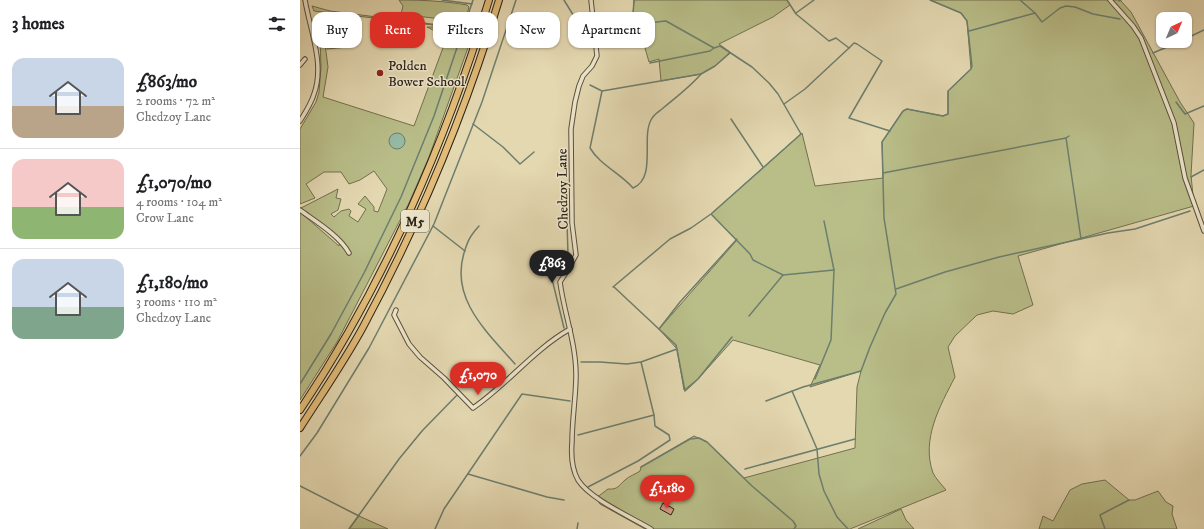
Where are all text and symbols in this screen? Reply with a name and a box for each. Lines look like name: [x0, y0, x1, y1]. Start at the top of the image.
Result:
chip: Buy: [312, 12, 362, 48]
chip: Rent: [370, 12, 425, 48]
chip: Filters: [433, 12, 498, 48]
chip: New: [506, 12, 560, 48]
chip: Apartment: [568, 12, 655, 48]
north arrow: [1156, 12, 1192, 48]
map controls: [1156, 12, 1192, 48]
text: 3 homes: [12, 13, 65, 35]
icon: filters: [266, 13, 288, 35]
place label: Polden Bower School: [388, 57, 466, 91]
marker: Polden Bower School: [375, 68, 385, 78]
text: £863/mo: [136, 71, 197, 93]
icon: home: [44, 74, 92, 122]
text: 2 rooms · 72 m²: [136, 93, 215, 109]
text: Chedzoy Lane: [136, 109, 211, 125]
street label: Chedzoy Lane: [553, 148, 573, 230]
text: £1,070/mo: [136, 172, 211, 194]
icon: home: [44, 175, 92, 223]
text: 4 rooms · 104 m²: [136, 194, 222, 210]
text: Crow Lane: [136, 210, 194, 226]
road number: M5: [401, 210, 429, 232]
pin: £863: [528, 250, 576, 284]
text: £863: [538, 255, 566, 271]
text: £1,180/mo: [136, 272, 208, 294]
icon: home: [44, 275, 92, 323]
text: 3 rooms · 110 m²: [136, 294, 217, 310]
text: Chedzoy Lane: [136, 310, 211, 326]
pin: £1,070: [445, 362, 511, 396]
text: £1,070: [459, 367, 497, 383]
pin: £1,180: [634, 475, 700, 509]
text: £1,180: [649, 480, 685, 496]

